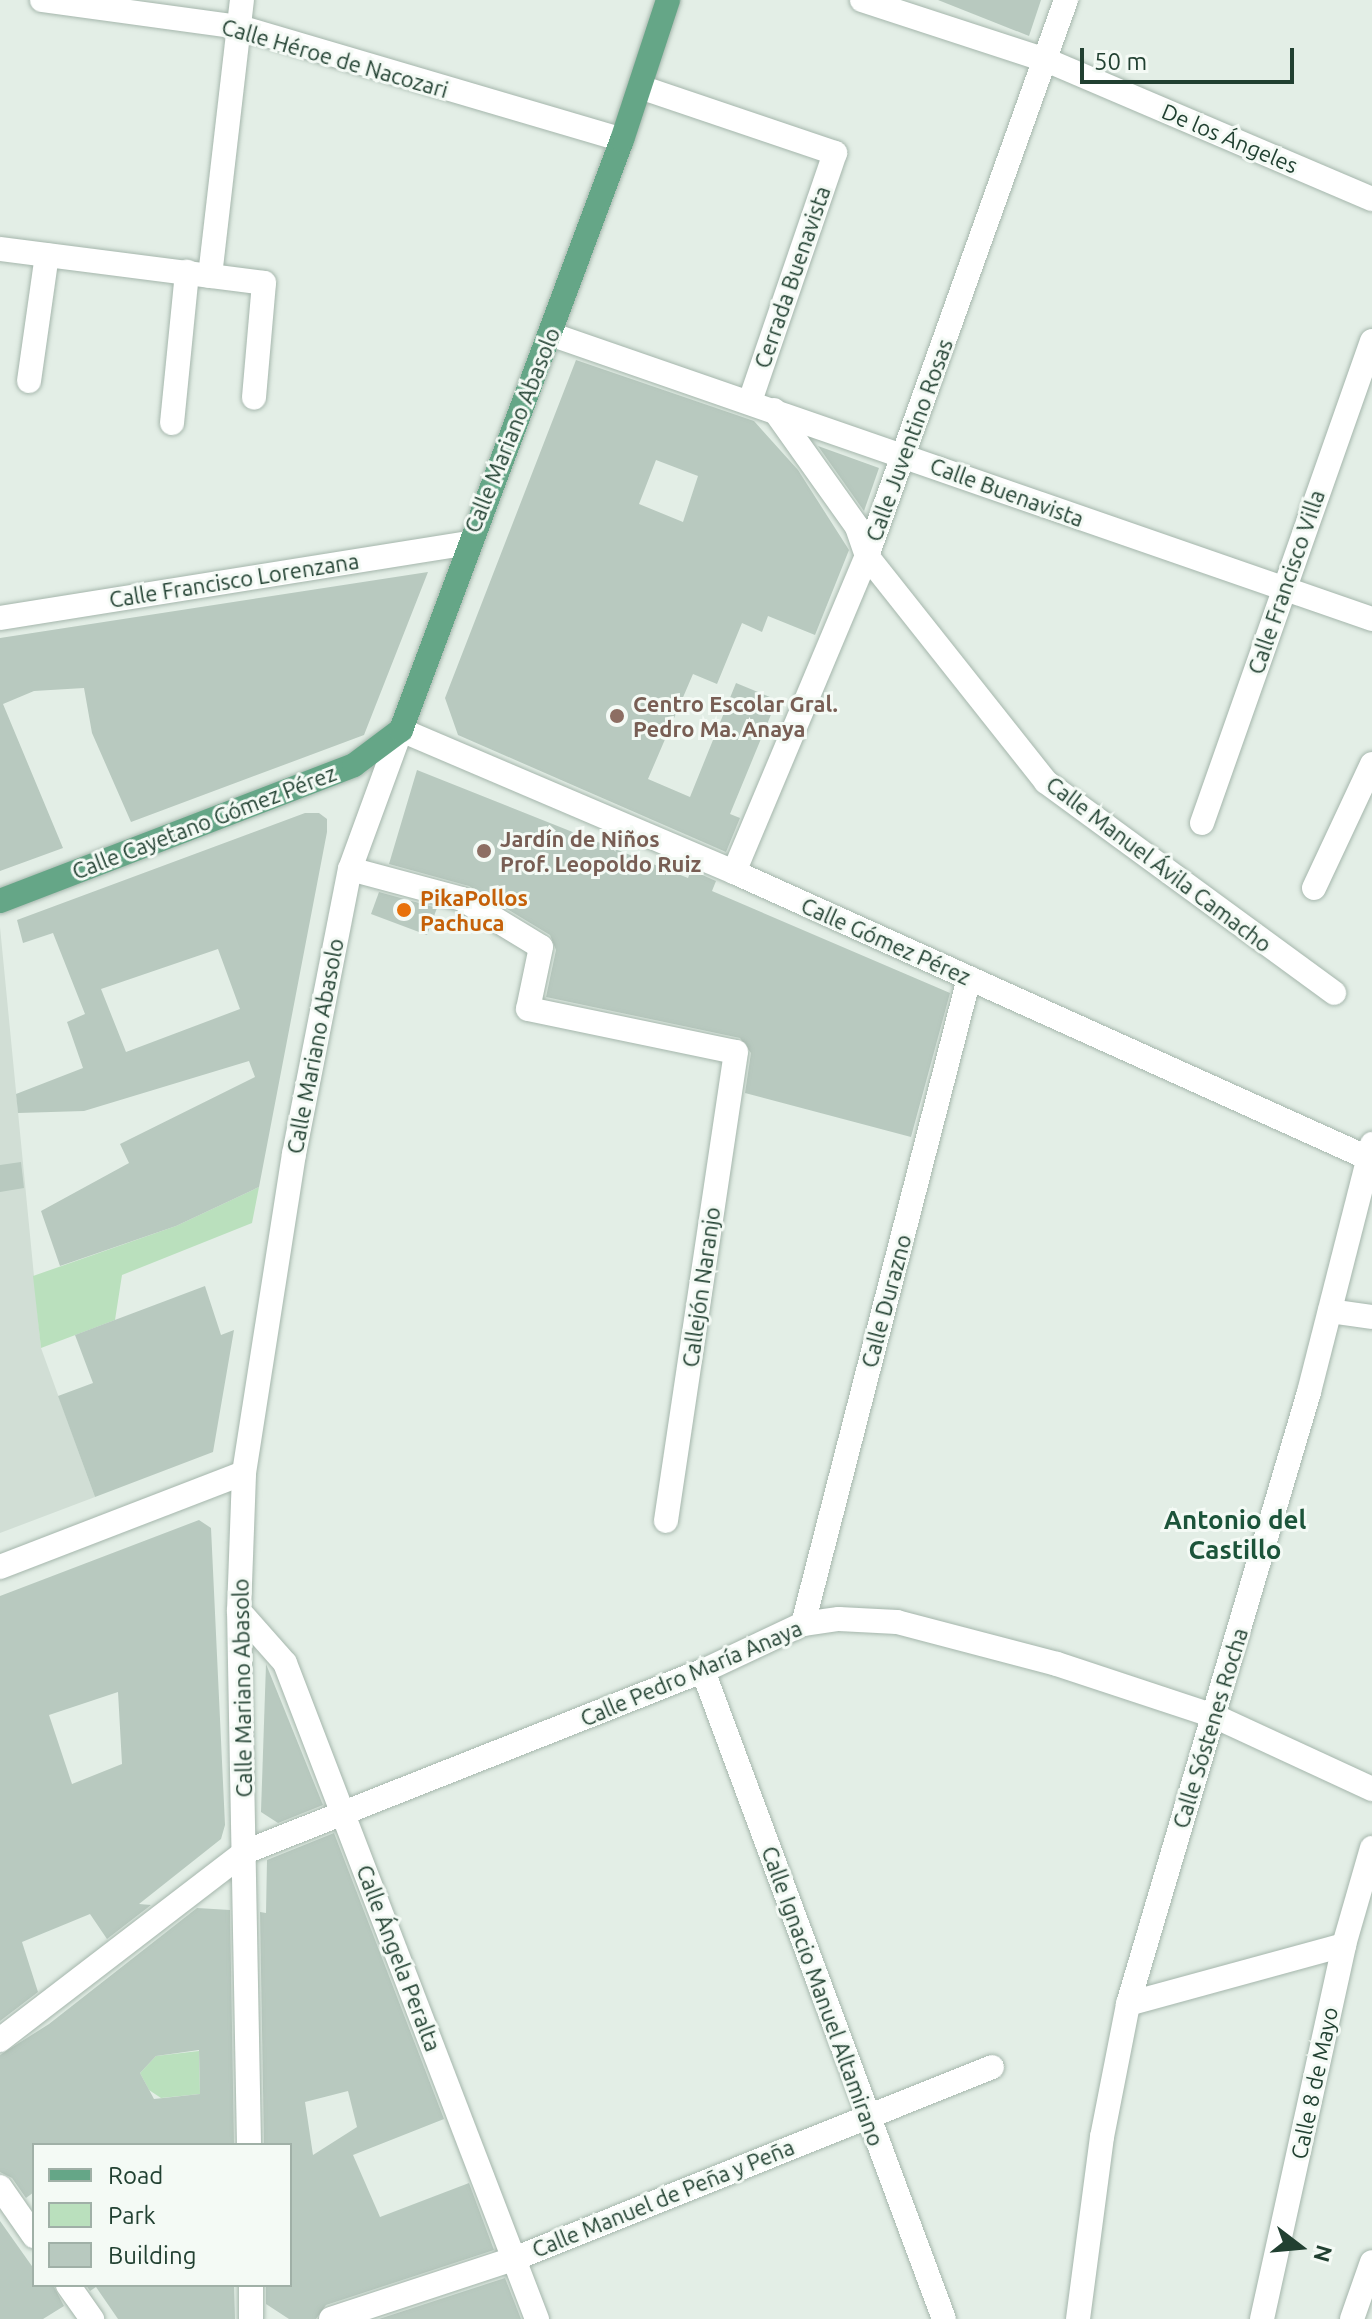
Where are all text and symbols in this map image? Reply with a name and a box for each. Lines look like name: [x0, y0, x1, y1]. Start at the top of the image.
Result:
street label: Calle Héroe de Nacozari: [219, 13, 451, 103]
scale bar: [1084, 32, 1298, 82]
text: 50 m: [1094, 48, 1147, 75]
street label: De los Ángeles: [1158, 98, 1302, 178]
street label: Cerrada Buenavista: [748, 182, 836, 372]
street label: Calle Mariano Abasolo: [459, 324, 565, 536]
street label: Calle Juventino Rosas: [860, 335, 958, 545]
street label: Calle Buenavista: [927, 452, 1087, 532]
street label: Calle Francisco Villa: [1242, 486, 1330, 678]
street label: Calle Francisco Lorenzana: [107, 547, 361, 613]
place label: Centro Escolar Gral. Pedro Ma. Anaya: [633, 690, 838, 742]
marker: Centro Escolar Gral. Pedro Ma. Anaya: [608, 707, 626, 725]
street label: Calle Cayetano Gómez Pérez: [68, 759, 340, 885]
street label: Calle Manuel Ávila Camacho: [1041, 771, 1277, 957]
place label: Jardín de Niños Prof. Leopoldo Ruiz: [500, 825, 701, 876]
marker: Jardín de Niños Prof. Leopoldo Ruiz: [475, 842, 493, 860]
place label: PikaPollos Pachuca: [420, 884, 528, 936]
street label: Calle Gómez Pérez: [797, 892, 975, 990]
marker: PikaPollos Pachuca: [395, 901, 413, 919]
street label: Calle Mariano Abasolo: [281, 936, 349, 1156]
street label: Callejón Naranjo: [677, 1205, 725, 1369]
street label: Calle Durazno: [856, 1232, 916, 1370]
district label: Antonio del Castillo: [1164, 1504, 1306, 1566]
street label: Calle Mariano Abasolo: [227, 1578, 257, 1798]
street label: Calle Pedro María Anaya: [576, 1614, 806, 1732]
street label: Calle Sóstenes Rocha: [1167, 1625, 1253, 1831]
street label: Calle Ignacio Manuel Altamirano: [756, 1843, 890, 2149]
street label: Calle Ángela Peralta: [351, 1861, 447, 2055]
street label: Calle 8 de Mayo: [1285, 2005, 1343, 2161]
street label: Calle Manuel de Peña y Peña: [528, 2133, 798, 2263]
legend: [32, 2143, 292, 2287]
text: Road: [108, 2162, 163, 2189]
text: Park: [108, 2202, 156, 2229]
north arrow: [1260, 2207, 1340, 2287]
text: Building: [108, 2242, 196, 2269]
text: N: [1309, 2242, 1338, 2265]

